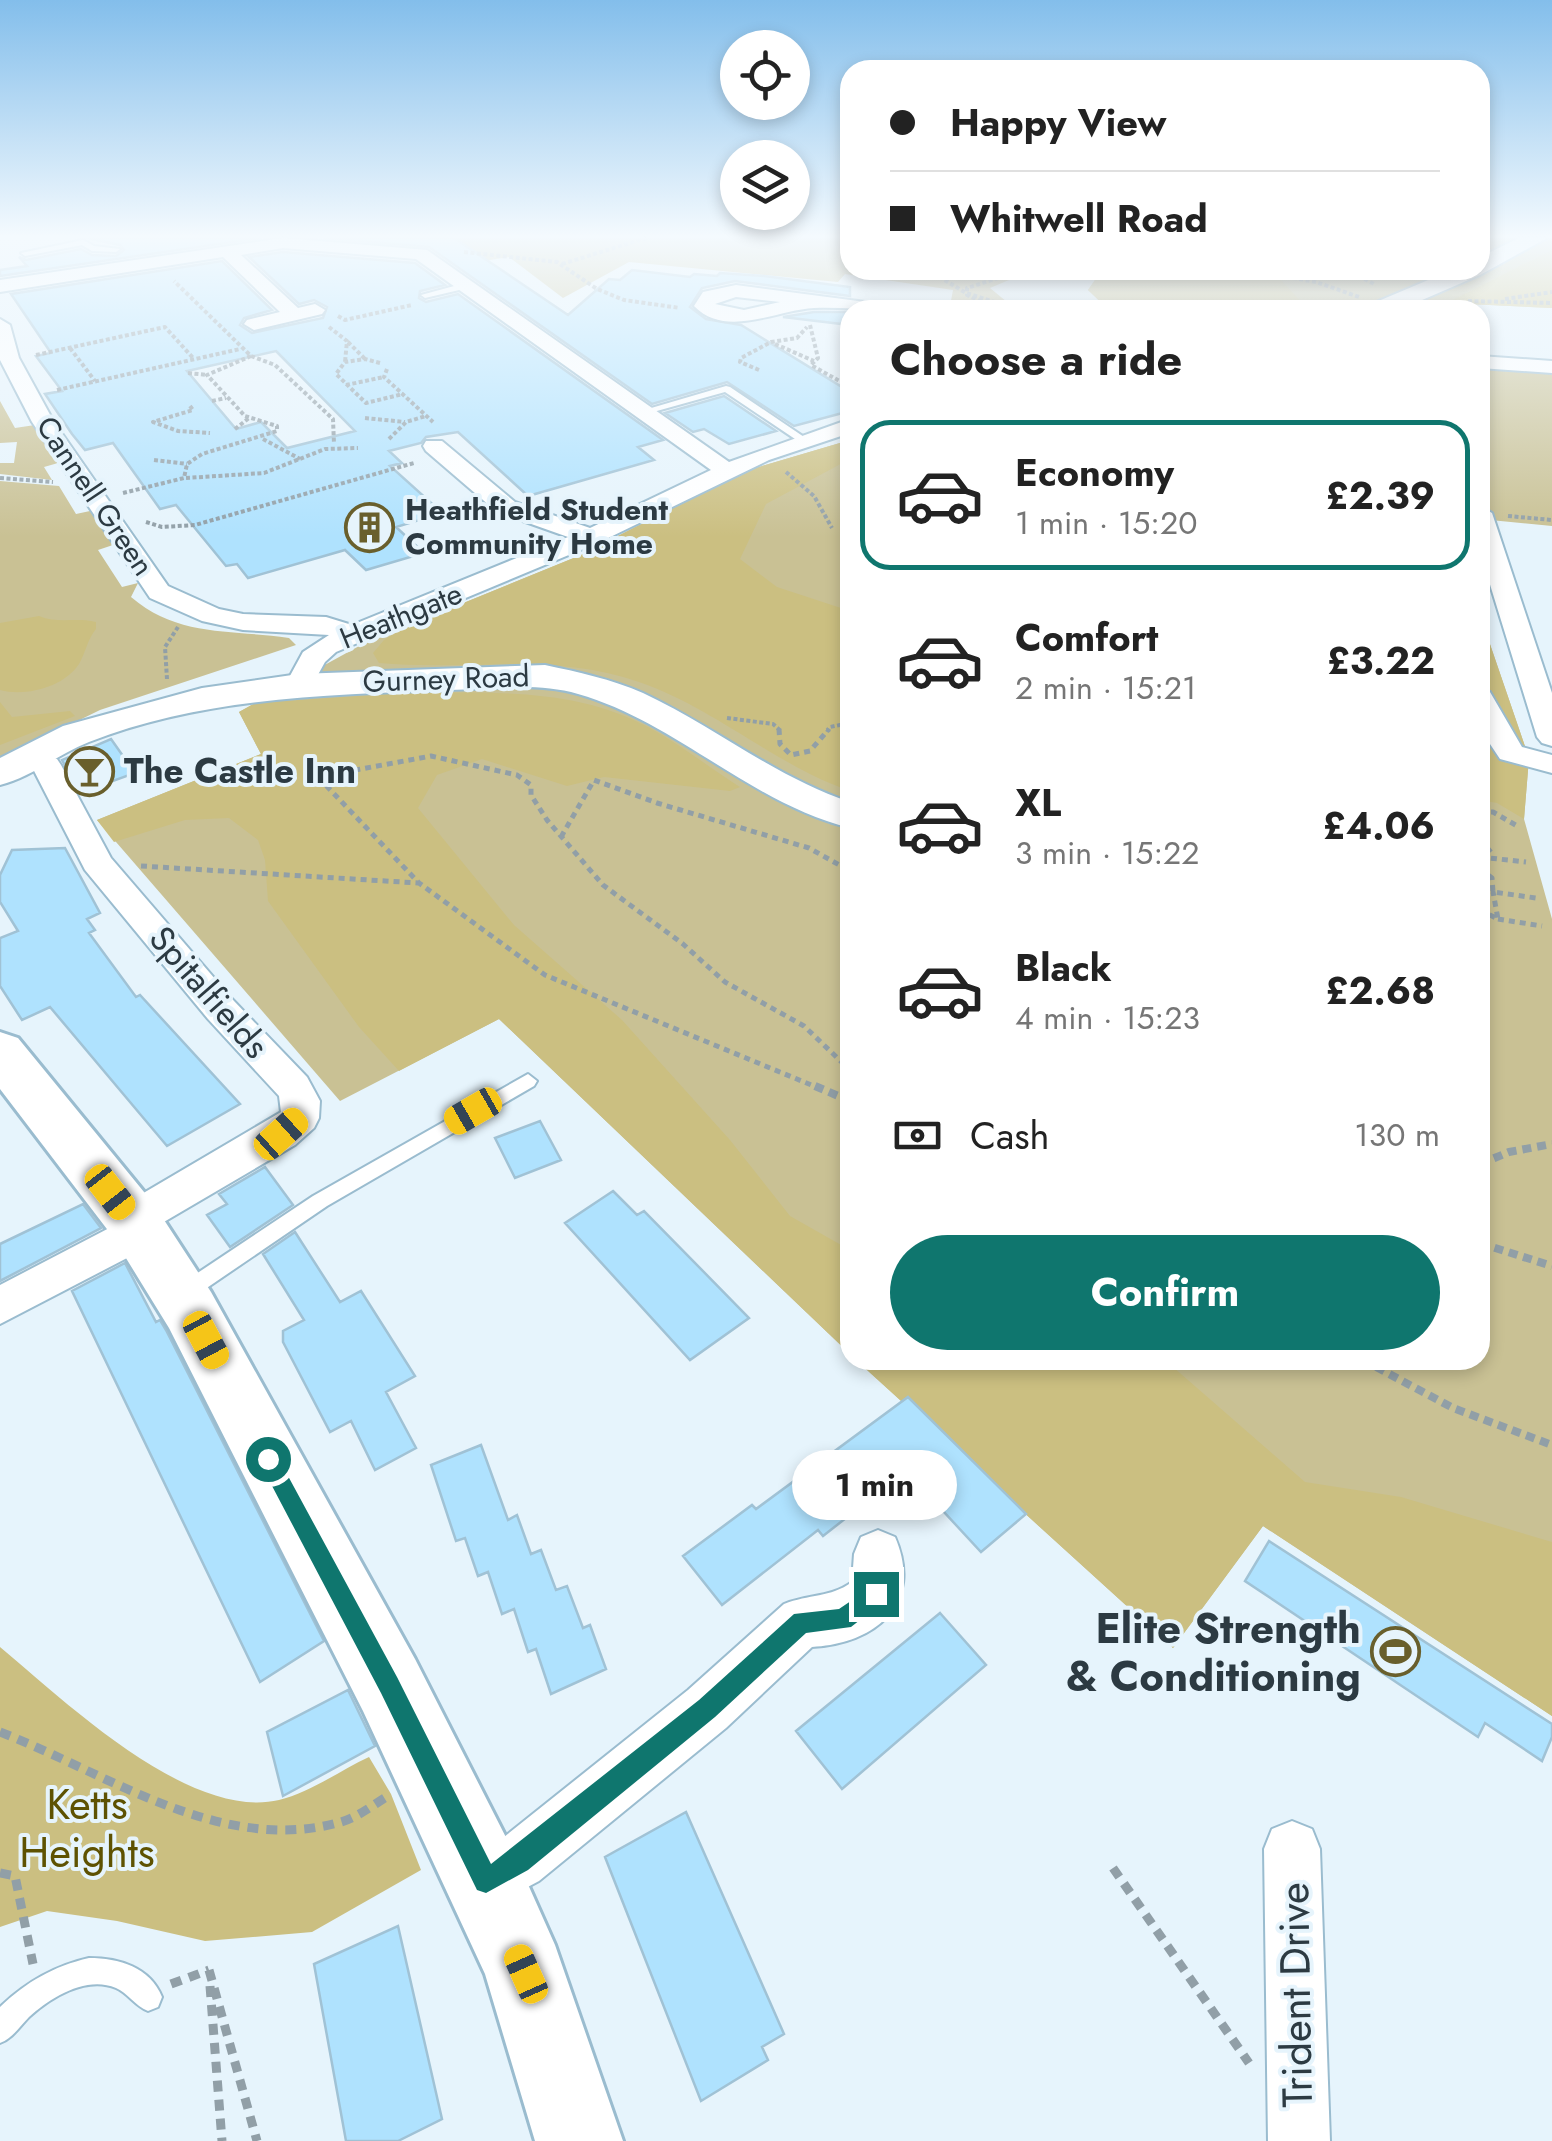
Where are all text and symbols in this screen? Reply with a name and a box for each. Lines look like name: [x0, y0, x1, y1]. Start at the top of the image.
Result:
map controls: [720, 30, 810, 230]
button: locate: [720, 30, 810, 120]
text: Happy View: [950, 95, 1166, 150]
button: layers: [720, 140, 810, 230]
text: Whitwell Road: [950, 191, 1208, 246]
text: Choose a ride: [890, 327, 1182, 392]
street label: Cannell Green: [26, 407, 165, 584]
text: Economy: [1015, 445, 1174, 500]
icon: car: [895, 450, 985, 540]
text: £2.39: [1326, 468, 1435, 523]
place label: Heathfield Student Community Home: [405, 488, 668, 565]
text: 1 min · 15:20: [1015, 500, 1197, 546]
building icon: Heathfield Student Community Home: [344, 501, 396, 553]
street label: Heathgate: [333, 572, 468, 660]
text: Comfort: [1015, 610, 1158, 665]
icon: car: [895, 615, 985, 705]
text: £3.22: [1327, 633, 1435, 688]
street label: Gurney Road: [362, 654, 530, 703]
text: 2 min · 15:21: [1015, 665, 1196, 711]
bar icon: The Castle Inn: [63, 745, 115, 797]
place label: The Castle Inn: [124, 746, 356, 796]
text: XL: [1015, 775, 1061, 830]
icon: car: [895, 780, 985, 870]
text: £4.06: [1322, 798, 1435, 853]
text: 3 min · 15:22: [1015, 830, 1199, 876]
street label: Spitalfields: [137, 915, 281, 1069]
text: Black: [1015, 940, 1112, 995]
icon: car: [895, 945, 985, 1035]
text: £2.68: [1325, 963, 1435, 1018]
text: 4 min · 15:23: [1015, 995, 1200, 1041]
car: [440, 1083, 506, 1139]
car: [249, 1103, 313, 1165]
icon: cash: [890, 1108, 945, 1163]
text: Cash: [970, 1108, 1050, 1163]
text: 130 m: [1354, 1112, 1440, 1158]
car: [80, 1159, 140, 1225]
button: Confirm: [890, 1235, 1440, 1350]
car: [179, 1306, 233, 1374]
route start: [246, 1437, 291, 1482]
callout: 1 min: [794, 1449, 958, 1519]
text: 1 min: [835, 1462, 914, 1508]
route end: [854, 1572, 899, 1617]
place label: Elite Strength & Conditioning: [1066, 1598, 1361, 1707]
sports icon: Elite Strength & Conditioning: [1370, 1626, 1422, 1678]
park label: Ketts Heights: [19, 1774, 155, 1883]
street label: Trident Drive: [1263, 1882, 1328, 2108]
car: [500, 1940, 552, 2008]

